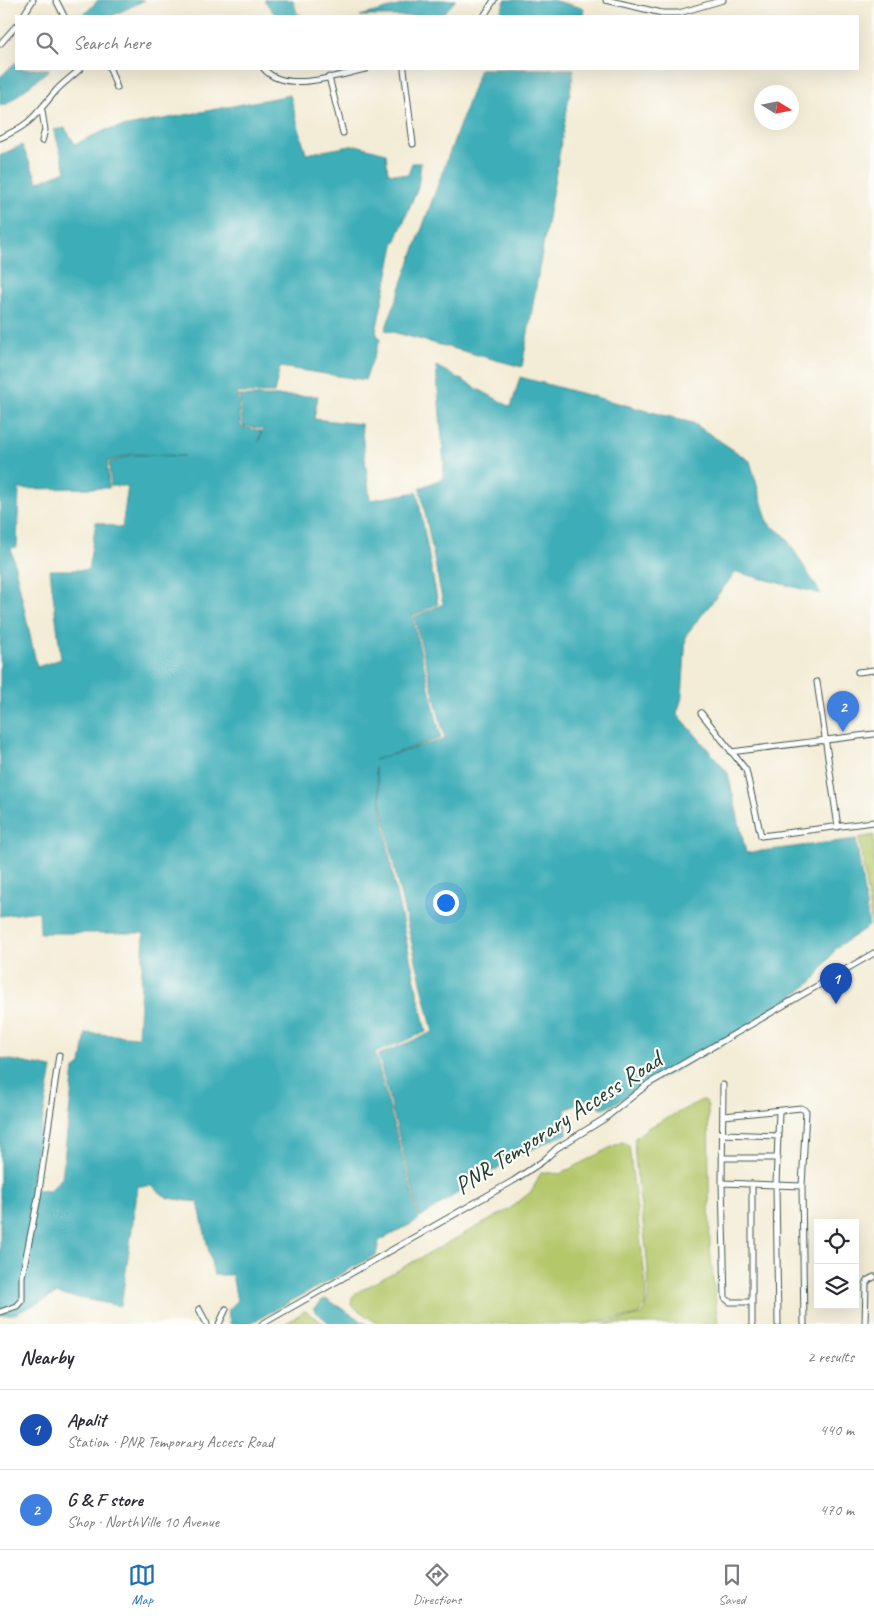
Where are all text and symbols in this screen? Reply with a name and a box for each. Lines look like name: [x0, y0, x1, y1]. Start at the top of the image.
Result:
search box: [15, 15, 859, 70]
icon: search: [33, 29, 61, 57]
text: Search here: [73, 31, 150, 55]
north arrow: [754, 85, 799, 130]
pin: 2: [827, 691, 859, 732]
your location: [433, 890, 459, 916]
pin: 1: [820, 963, 852, 1004]
street label: PNR Temporary Access Road: [448, 1042, 671, 1202]
map controls: [814, 1219, 859, 1309]
button: locate: [814, 1219, 859, 1264]
button: layers: [814, 1264, 859, 1309]
text: Nearby: [20, 1344, 73, 1370]
text: 2 results: [807, 1347, 854, 1367]
text: Apalit: [67, 1408, 106, 1432]
text: 1: [32, 1420, 40, 1440]
text: 440 m: [820, 1420, 854, 1440]
text: Station · PNR Temporary Access Road: [67, 1432, 273, 1452]
text: G & F store: [67, 1488, 143, 1512]
text: 2: [32, 1500, 40, 1520]
text: 470 m: [820, 1500, 854, 1520]
text: Shop · NorthVille 10 Avenue: [67, 1512, 219, 1532]
tab: Map: [128, 1561, 156, 1608]
tab: Directions: [413, 1561, 461, 1608]
tab: Saved: [718, 1561, 746, 1608]

